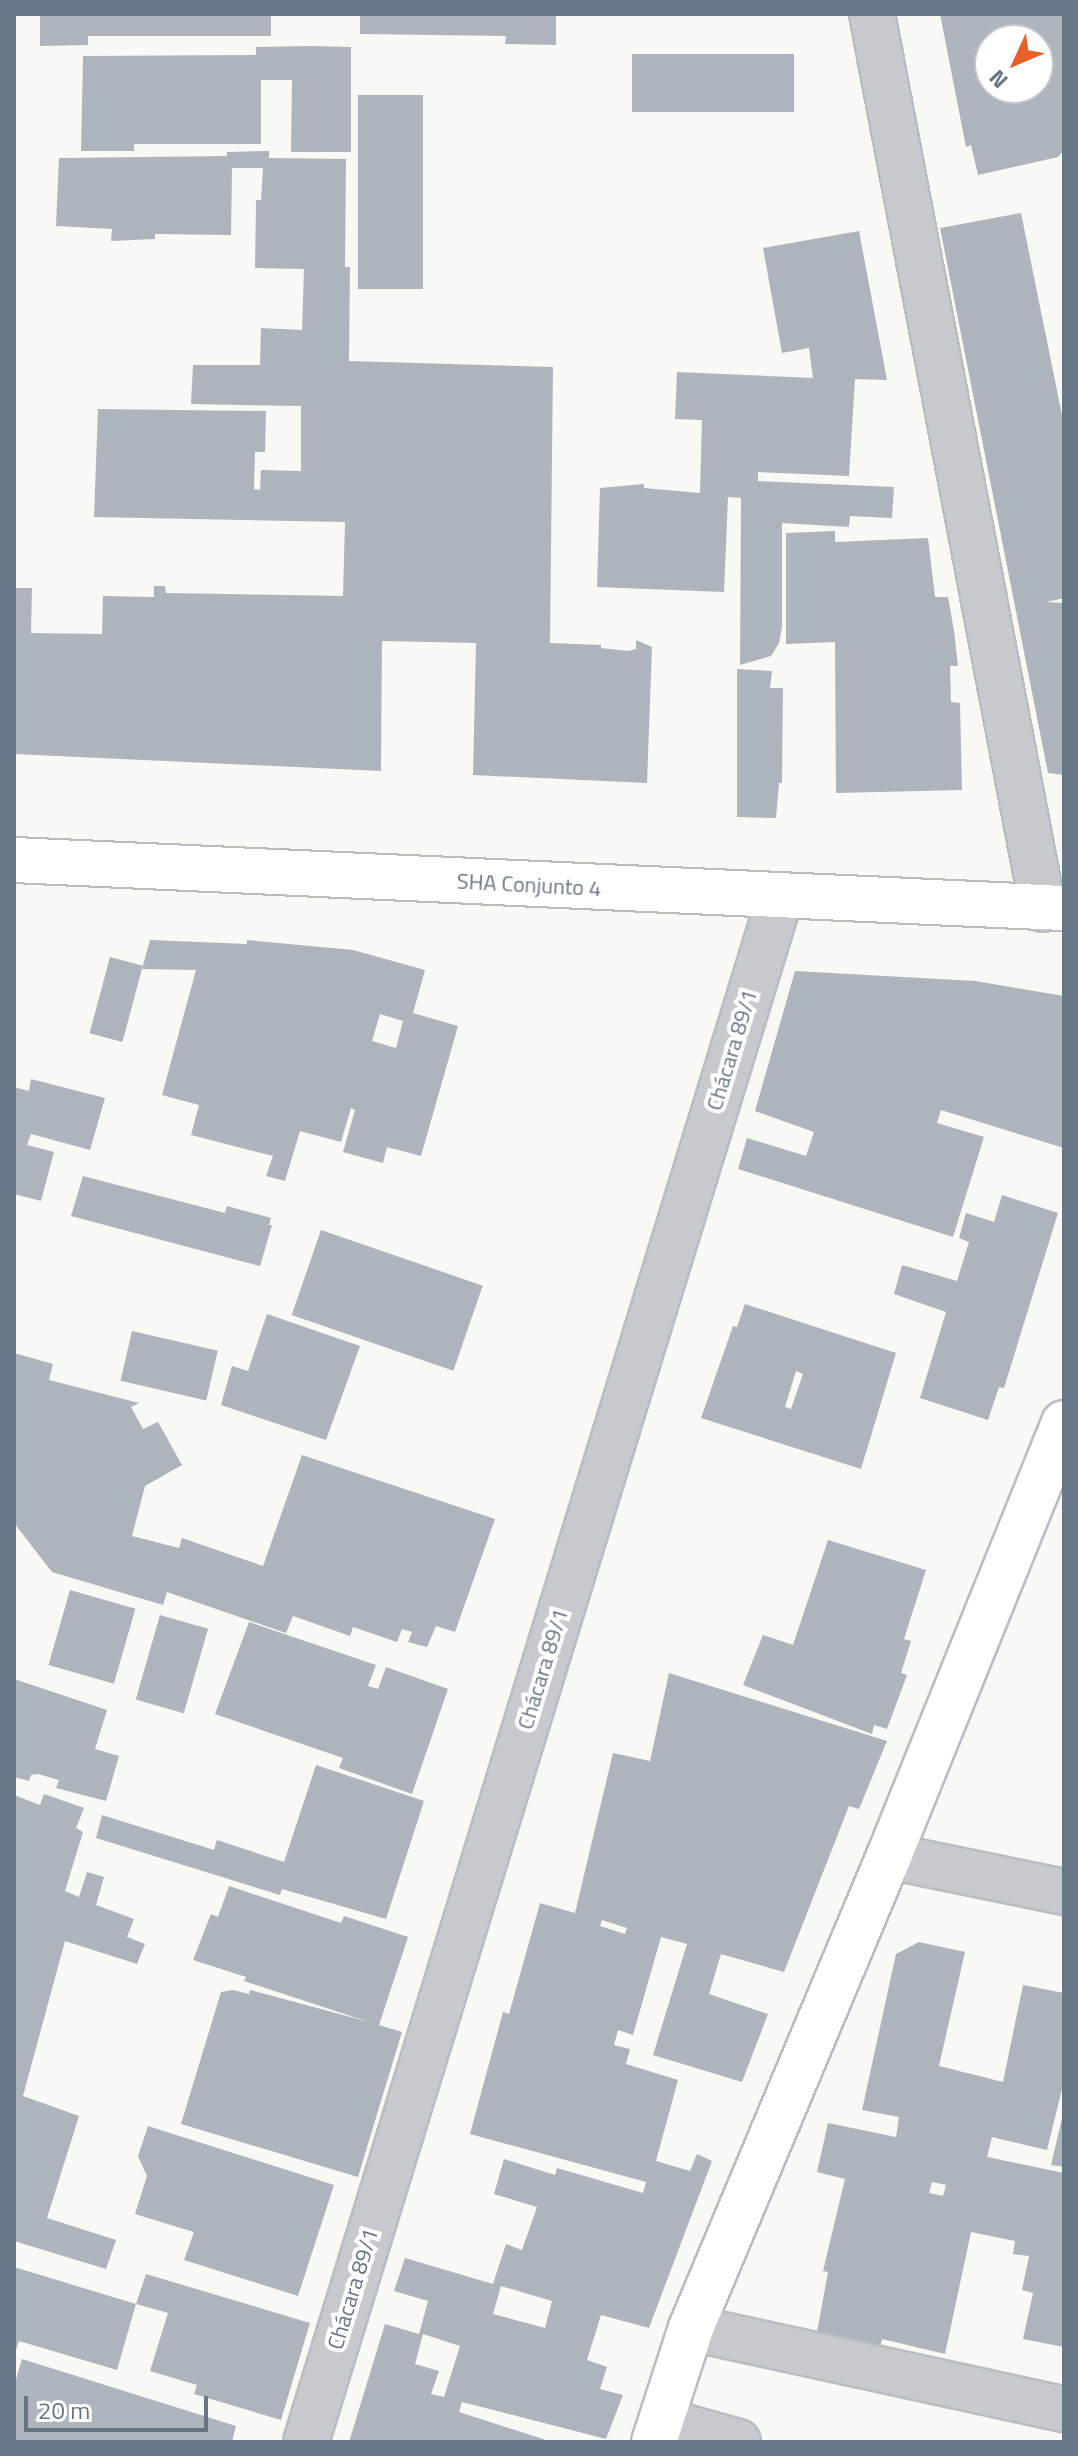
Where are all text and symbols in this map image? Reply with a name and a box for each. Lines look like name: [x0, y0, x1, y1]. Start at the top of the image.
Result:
north arrow: [974, 24, 1054, 104]
text: N: [981, 62, 1016, 97]
street label: SHA Conjunto 4: [456, 868, 602, 902]
street label: Chácara 89/1: [701, 986, 763, 1114]
street label: Chácara 89/1: [512, 1605, 574, 1733]
street label: Chácara 89/1: [322, 2225, 384, 2353]
scale bar: [28, 2380, 212, 2430]
text: 20 m: [38, 2392, 90, 2428]

